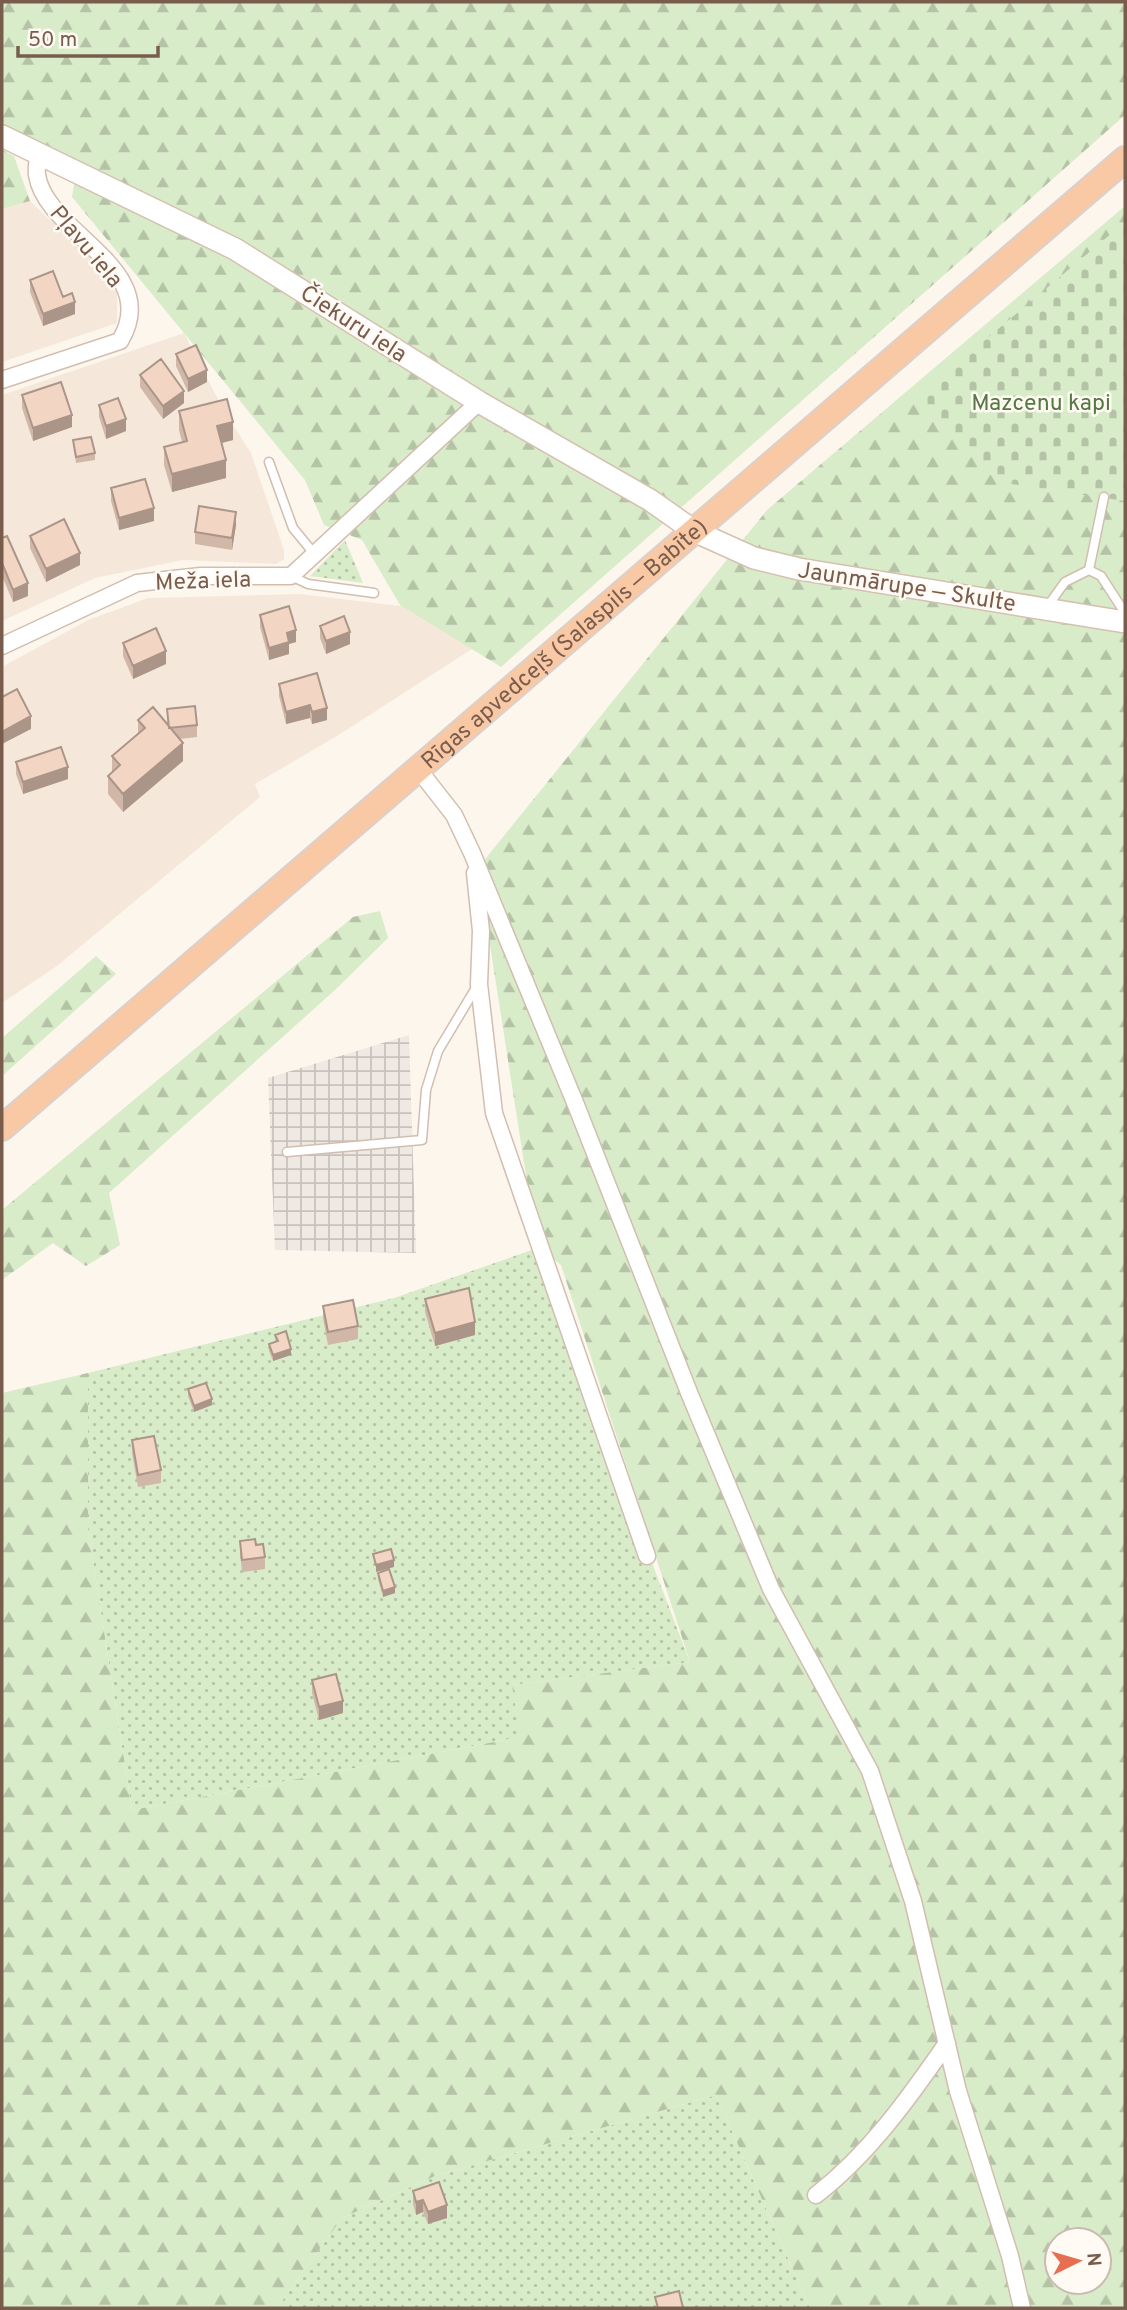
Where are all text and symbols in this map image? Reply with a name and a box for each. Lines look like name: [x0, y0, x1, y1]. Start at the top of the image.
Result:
scale bar: [18, 14, 158, 58]
text: 50 m: [28, 27, 77, 54]
street label: Pļavu iela: [42, 200, 128, 295]
street label: Čiekuru iela: [294, 278, 413, 370]
park label: Mazcenu kapi: [971, 390, 1111, 419]
street label: Rīgas apvedceļš (Salaspils — Babīte): [416, 514, 715, 777]
street label: Jaunmārupe — Skulte: [796, 557, 1018, 620]
street label: Meža iela: [155, 566, 252, 599]
north arrow: [1043, 2226, 1113, 2296]
text: N: [1080, 2252, 1105, 2268]

